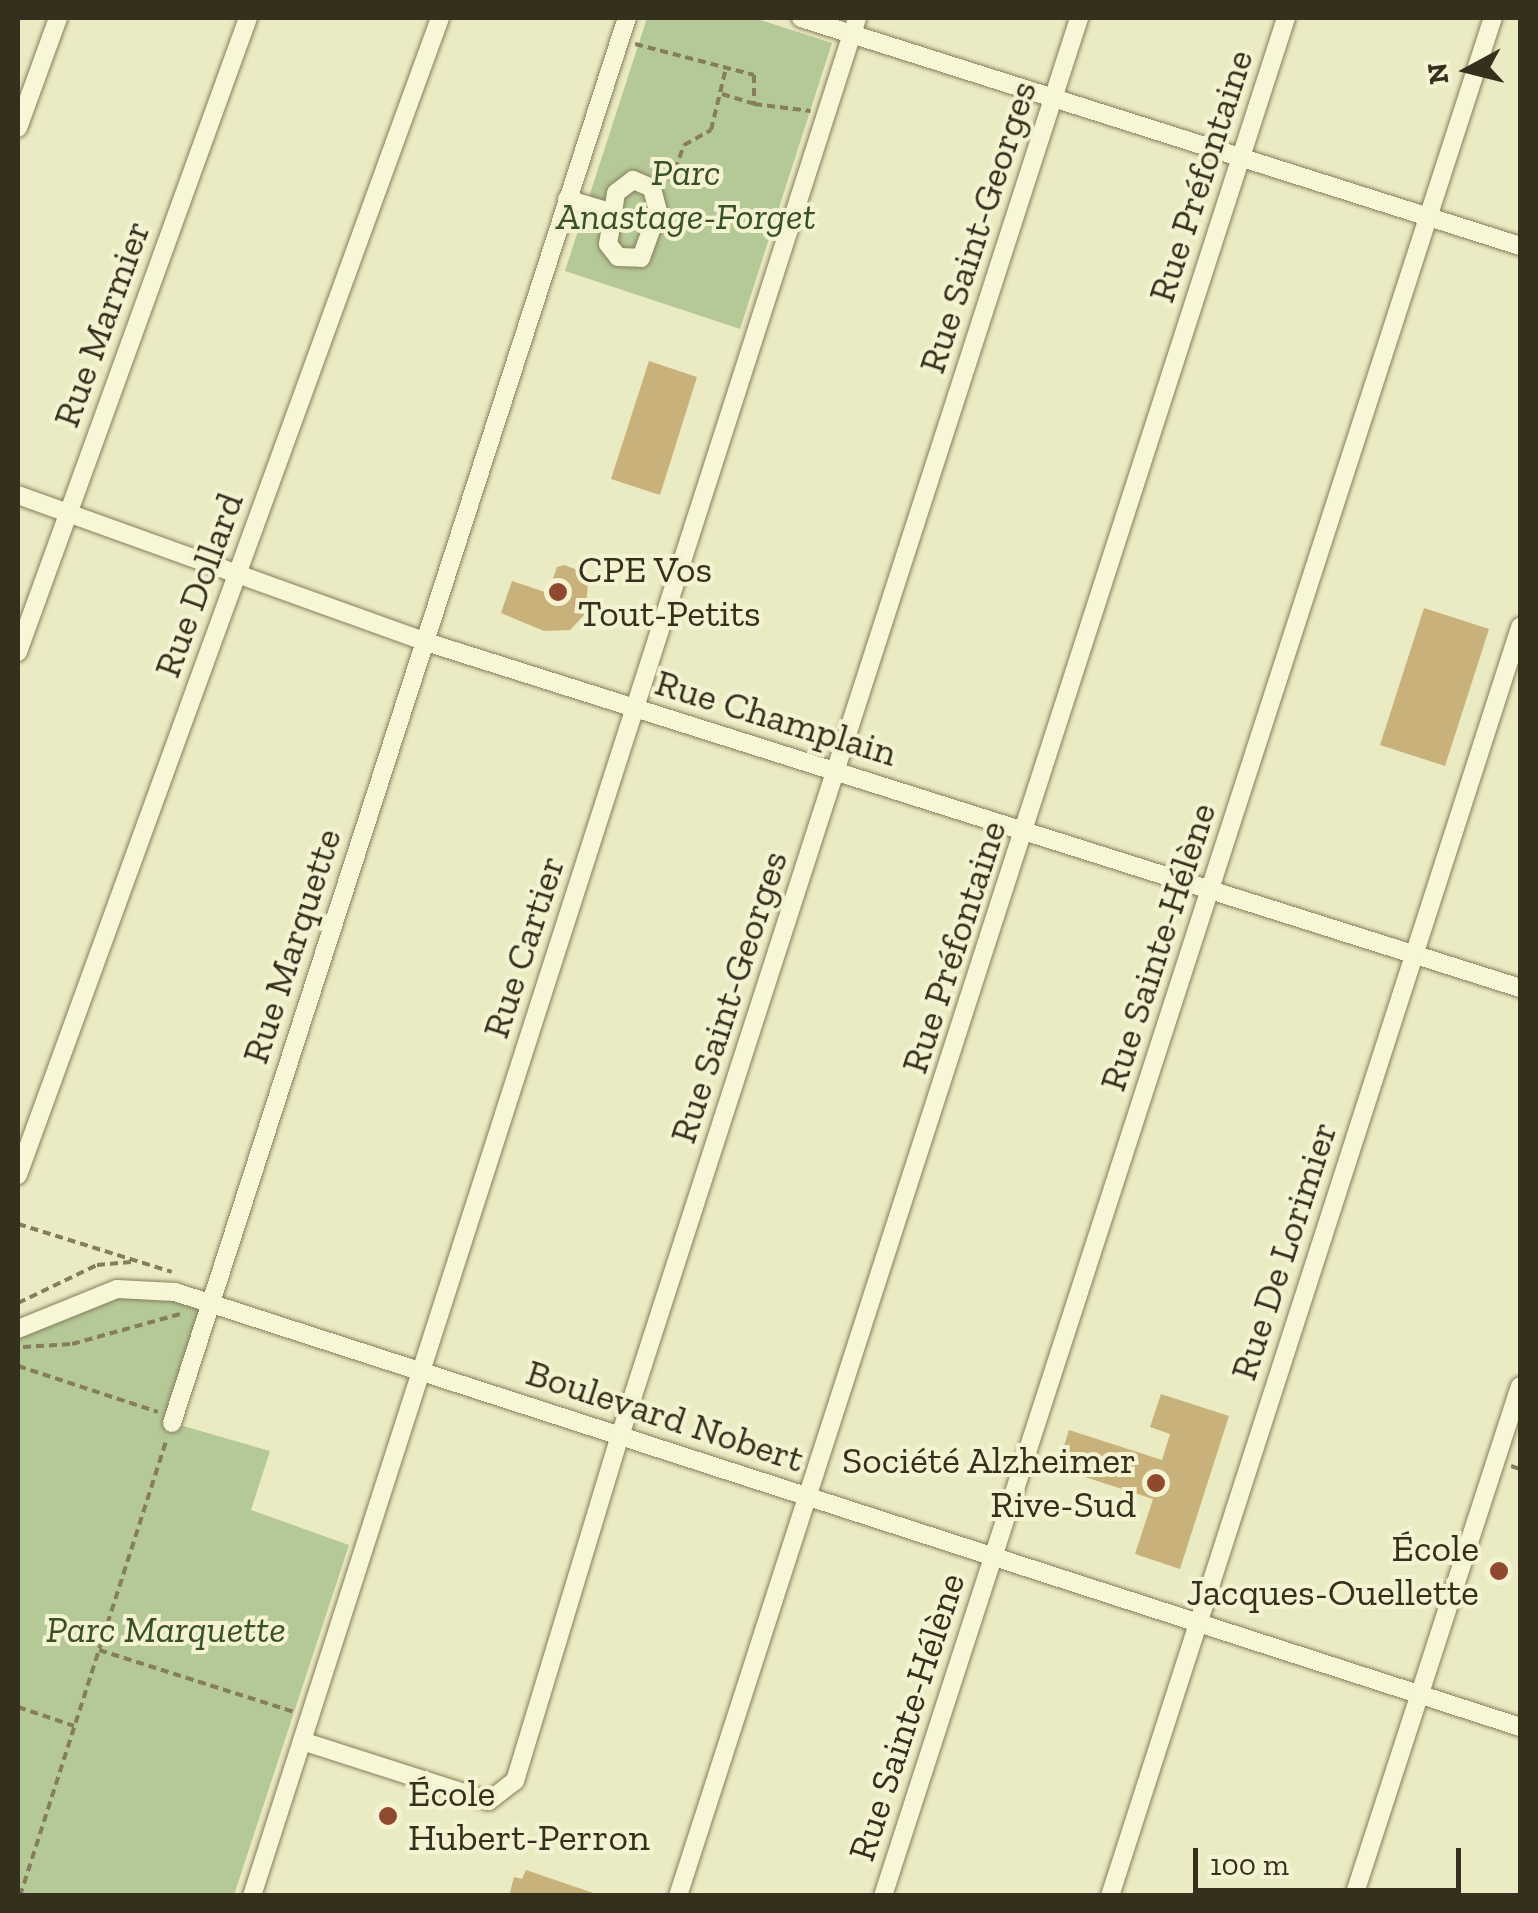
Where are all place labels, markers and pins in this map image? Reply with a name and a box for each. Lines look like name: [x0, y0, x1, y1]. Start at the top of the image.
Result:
place label: CPE Vos Tout-Petits: [578, 547, 761, 636]
marker: CPE Vos Tout-Petits: [547, 581, 569, 603]
place label: Société Alzheimer Rive-Sud: [841, 1438, 1136, 1528]
marker: Société Alzheimer Rive-Sud: [1145, 1472, 1167, 1494]
place label: École Jacques-Ouellette: [1186, 1526, 1479, 1616]
marker: École Jacques-Ouellette: [1488, 1560, 1510, 1582]
place label: École Hubert-Perron: [408, 1771, 650, 1860]
marker: École Hubert-Perron: [377, 1805, 399, 1827]

